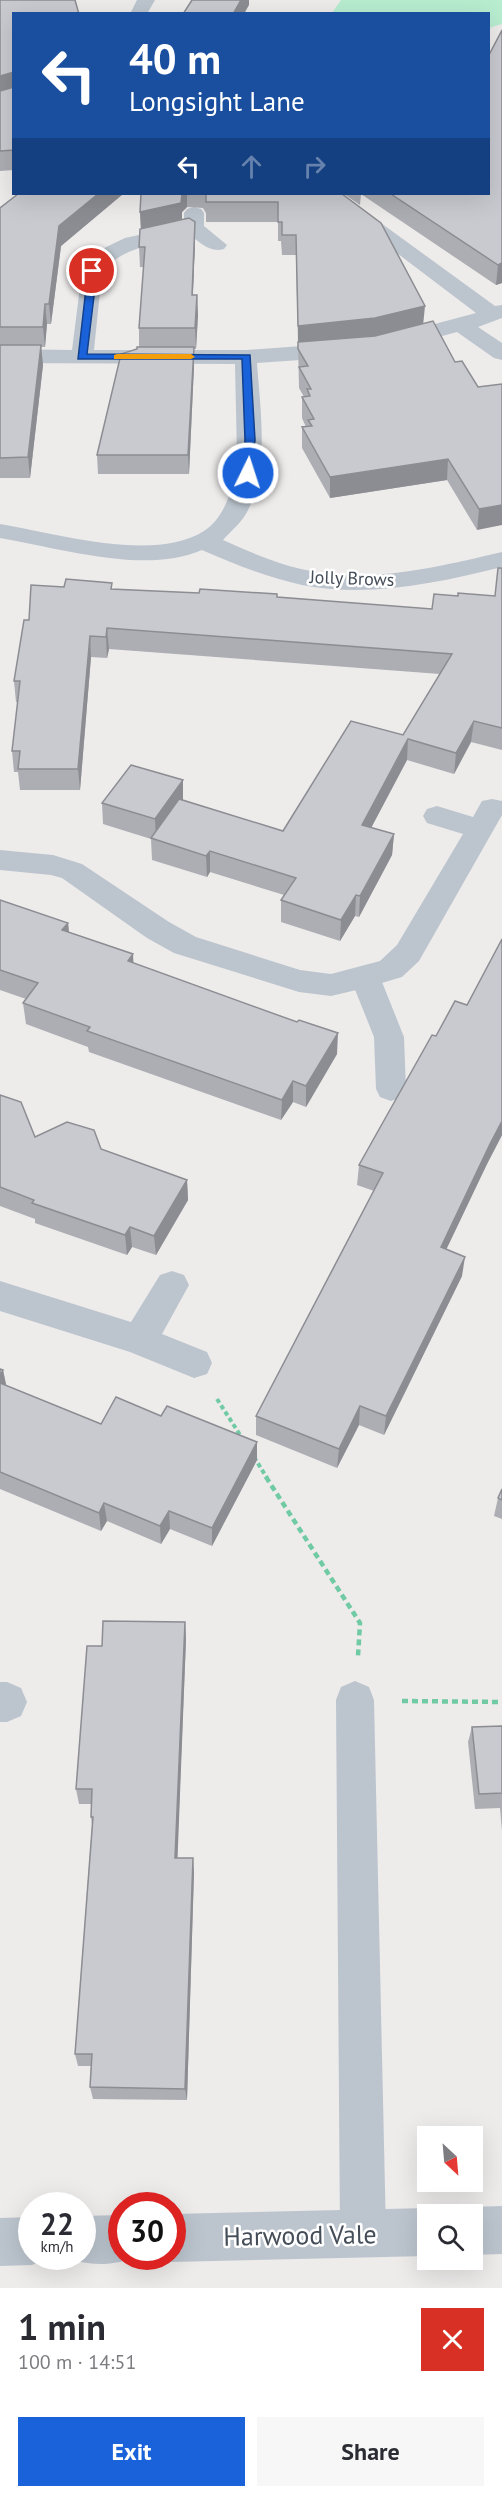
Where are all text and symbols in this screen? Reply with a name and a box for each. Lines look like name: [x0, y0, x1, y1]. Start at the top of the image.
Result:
text: 40 m: [129, 31, 221, 86]
icon: left: [30, 36, 108, 114]
text: Longsight Lane: [129, 84, 305, 118]
icon: left: [172, 150, 205, 183]
icon: ahead: [235, 150, 268, 183]
icon: right: [298, 150, 331, 183]
pin: [66, 245, 117, 296]
icon: arrive: [75, 254, 108, 287]
position arrow: [216, 441, 280, 505]
street label: Jolly Brows: [308, 565, 395, 591]
north arrow: [417, 2126, 483, 2192]
map controls: [417, 2126, 483, 2270]
speed limit sign: 30: [108, 2192, 186, 2270]
text: 22: [40, 2204, 74, 2243]
button: search: [417, 2204, 483, 2270]
street label: Harwood Vale: [223, 2217, 377, 2253]
text: km/h: [41, 2237, 73, 2256]
text: 1 min: [18, 2303, 106, 2350]
button: close: [421, 2308, 484, 2371]
text: 100 m · 14:51: [18, 2349, 136, 2375]
button: Exit: [18, 2417, 245, 2486]
button: Share: [257, 2417, 484, 2486]

